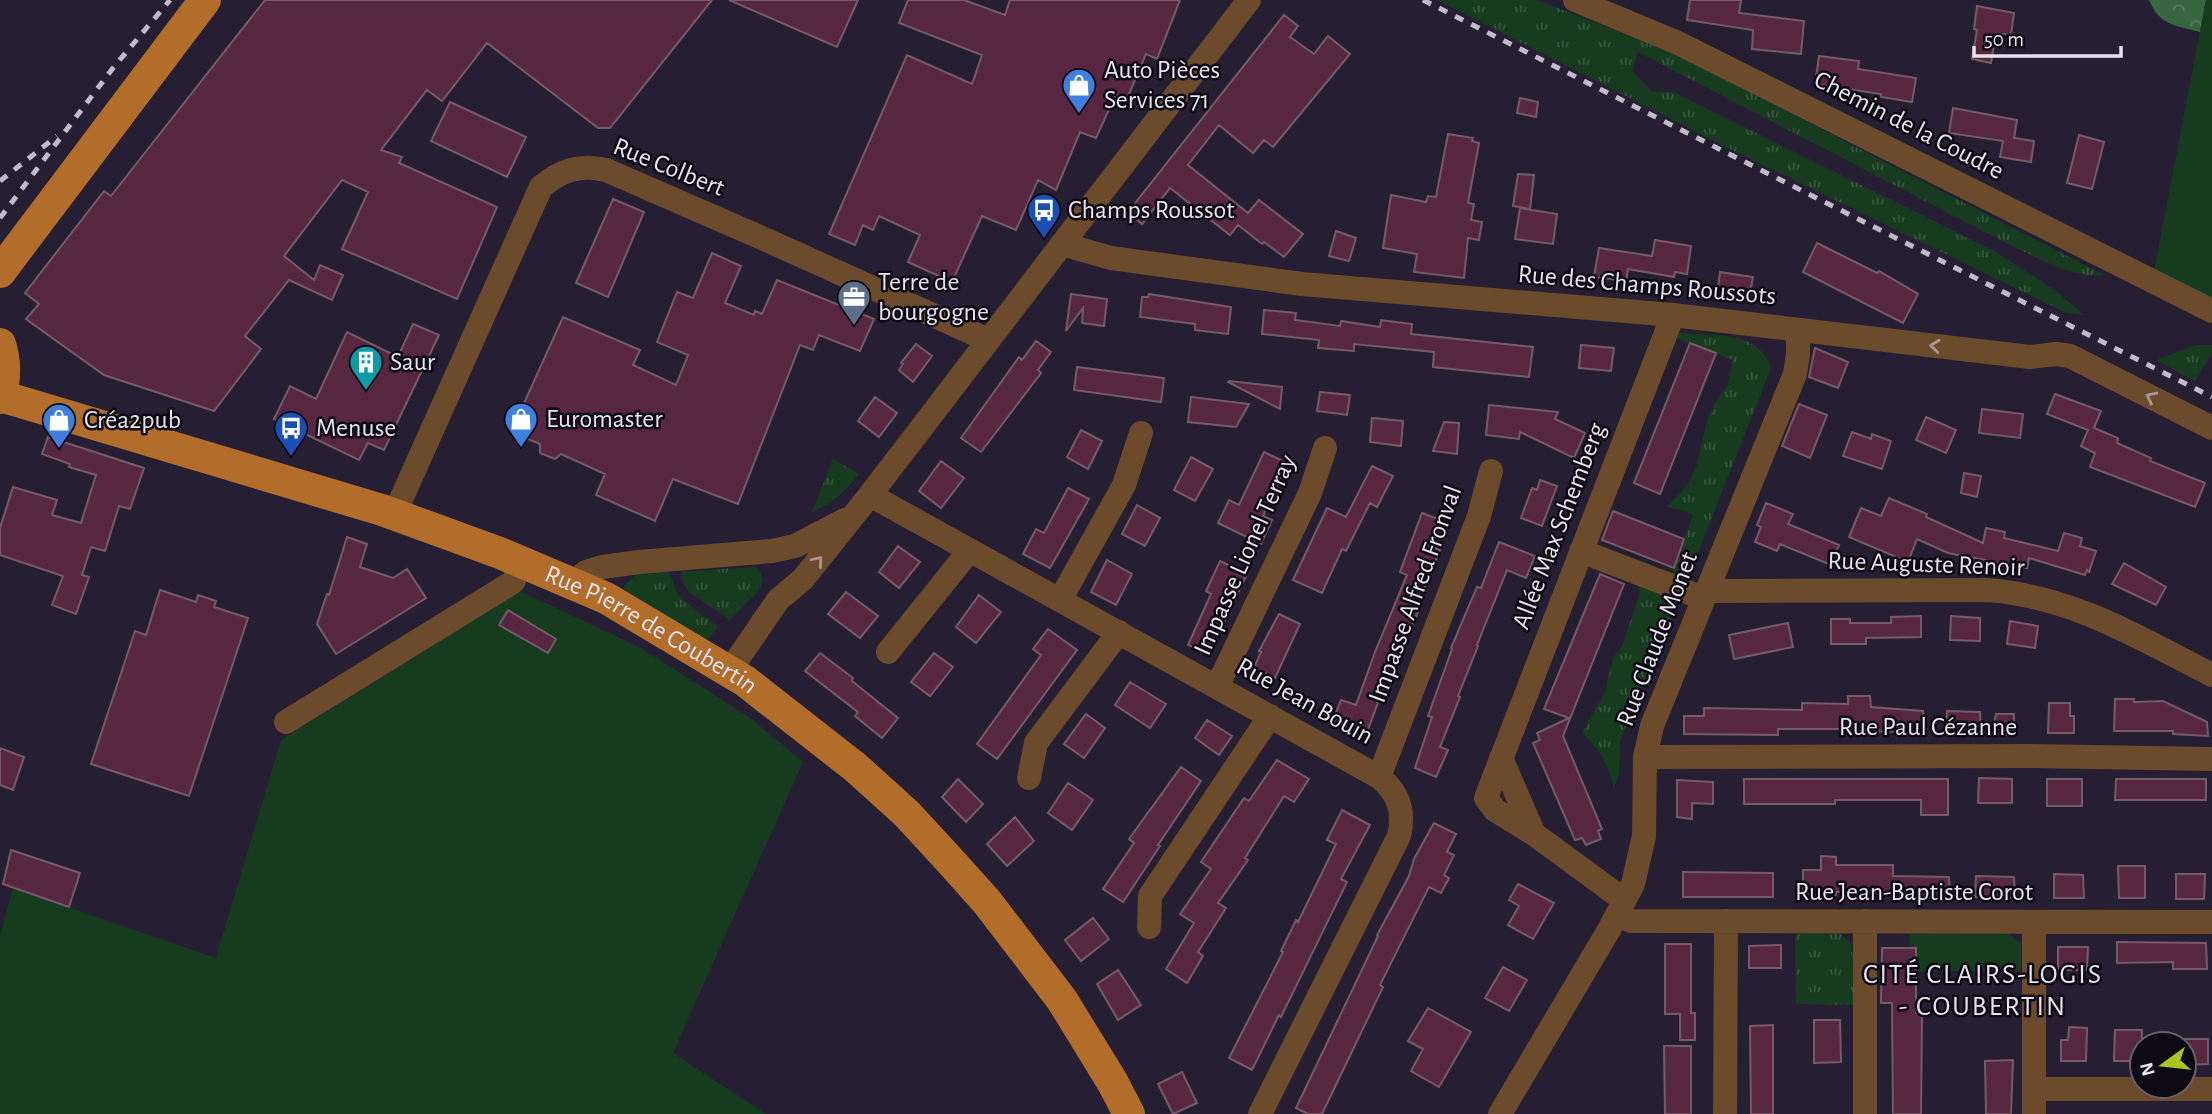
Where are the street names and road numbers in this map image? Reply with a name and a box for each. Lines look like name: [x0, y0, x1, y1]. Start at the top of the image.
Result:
street label: Chemin de la Coudre: [1810, 66, 2008, 184]
street label: Rue Colbert: [610, 133, 728, 201]
street label: Rue des Champs Roussots: [1517, 261, 1777, 309]
street label: Allée Max Schemberg: [1508, 419, 1610, 633]
street label: Impasse Lionel Terray: [1189, 451, 1301, 659]
street label: Impasse Alfred Fronval: [1364, 482, 1466, 706]
street label: Rue Claude Monet: [1612, 548, 1702, 730]
street label: Rue Auguste Renoir: [1827, 548, 2026, 580]
street label: Rue Pierre de Coubertin: [541, 561, 763, 699]
street label: Rue Jean Bouin: [1232, 653, 1378, 749]
street label: Rue Paul Cézanne: [1839, 714, 2017, 740]
street label: Rue Jean-Baptiste Corot: [1795, 879, 2033, 905]

